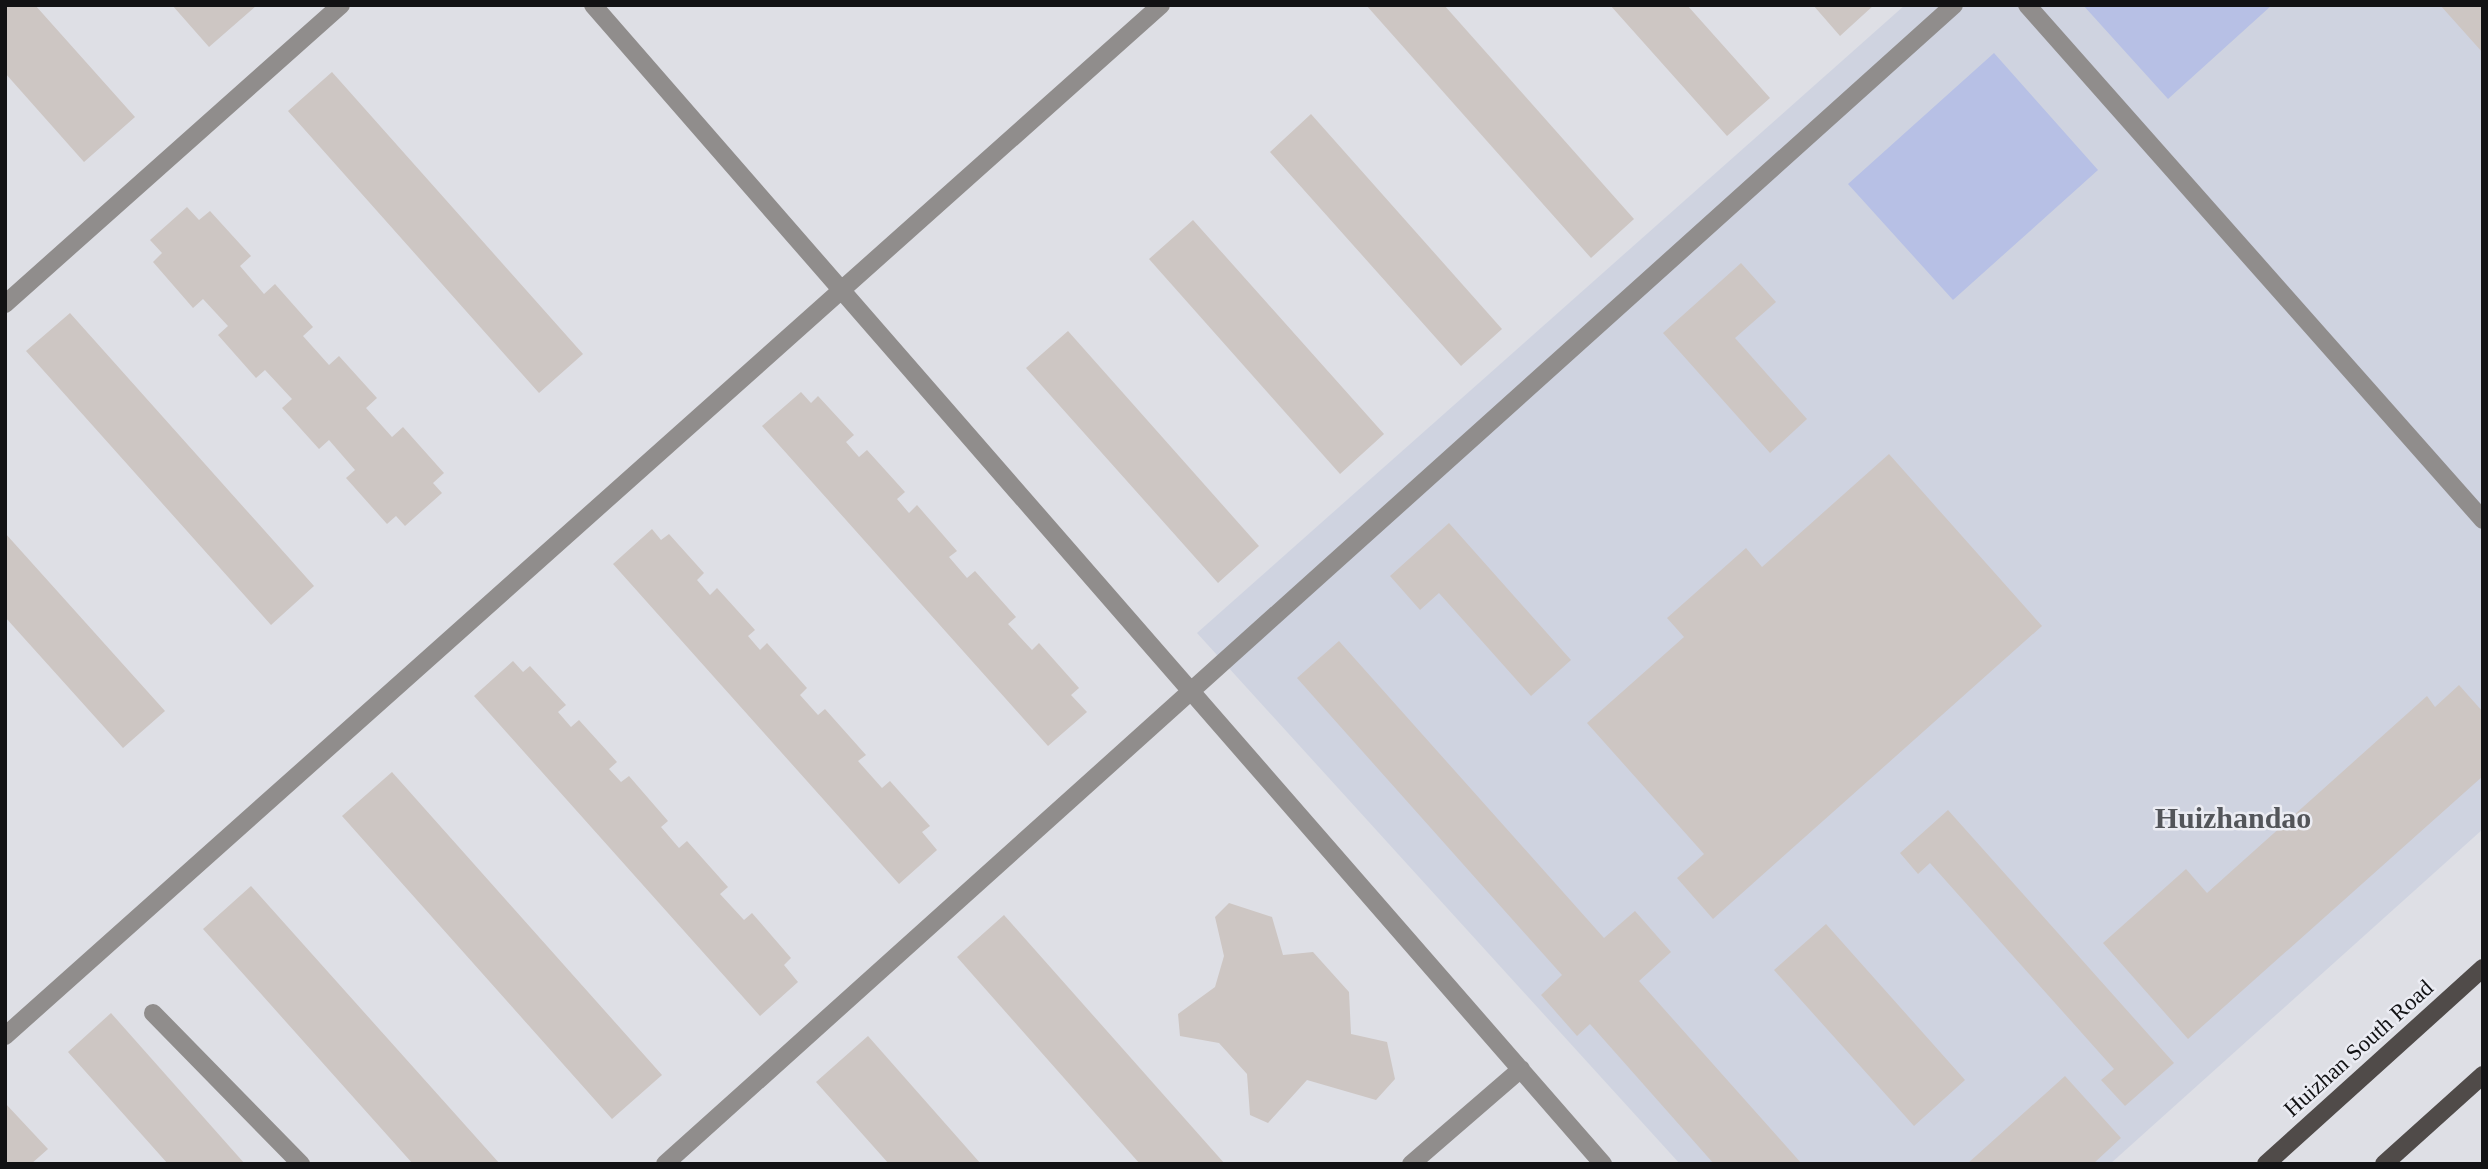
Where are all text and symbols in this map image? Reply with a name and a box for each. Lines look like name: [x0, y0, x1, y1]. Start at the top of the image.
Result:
district label: Huizhandao: [2155, 801, 2311, 834]
street label: Huizhan South Road: [2279, 975, 2438, 1122]

